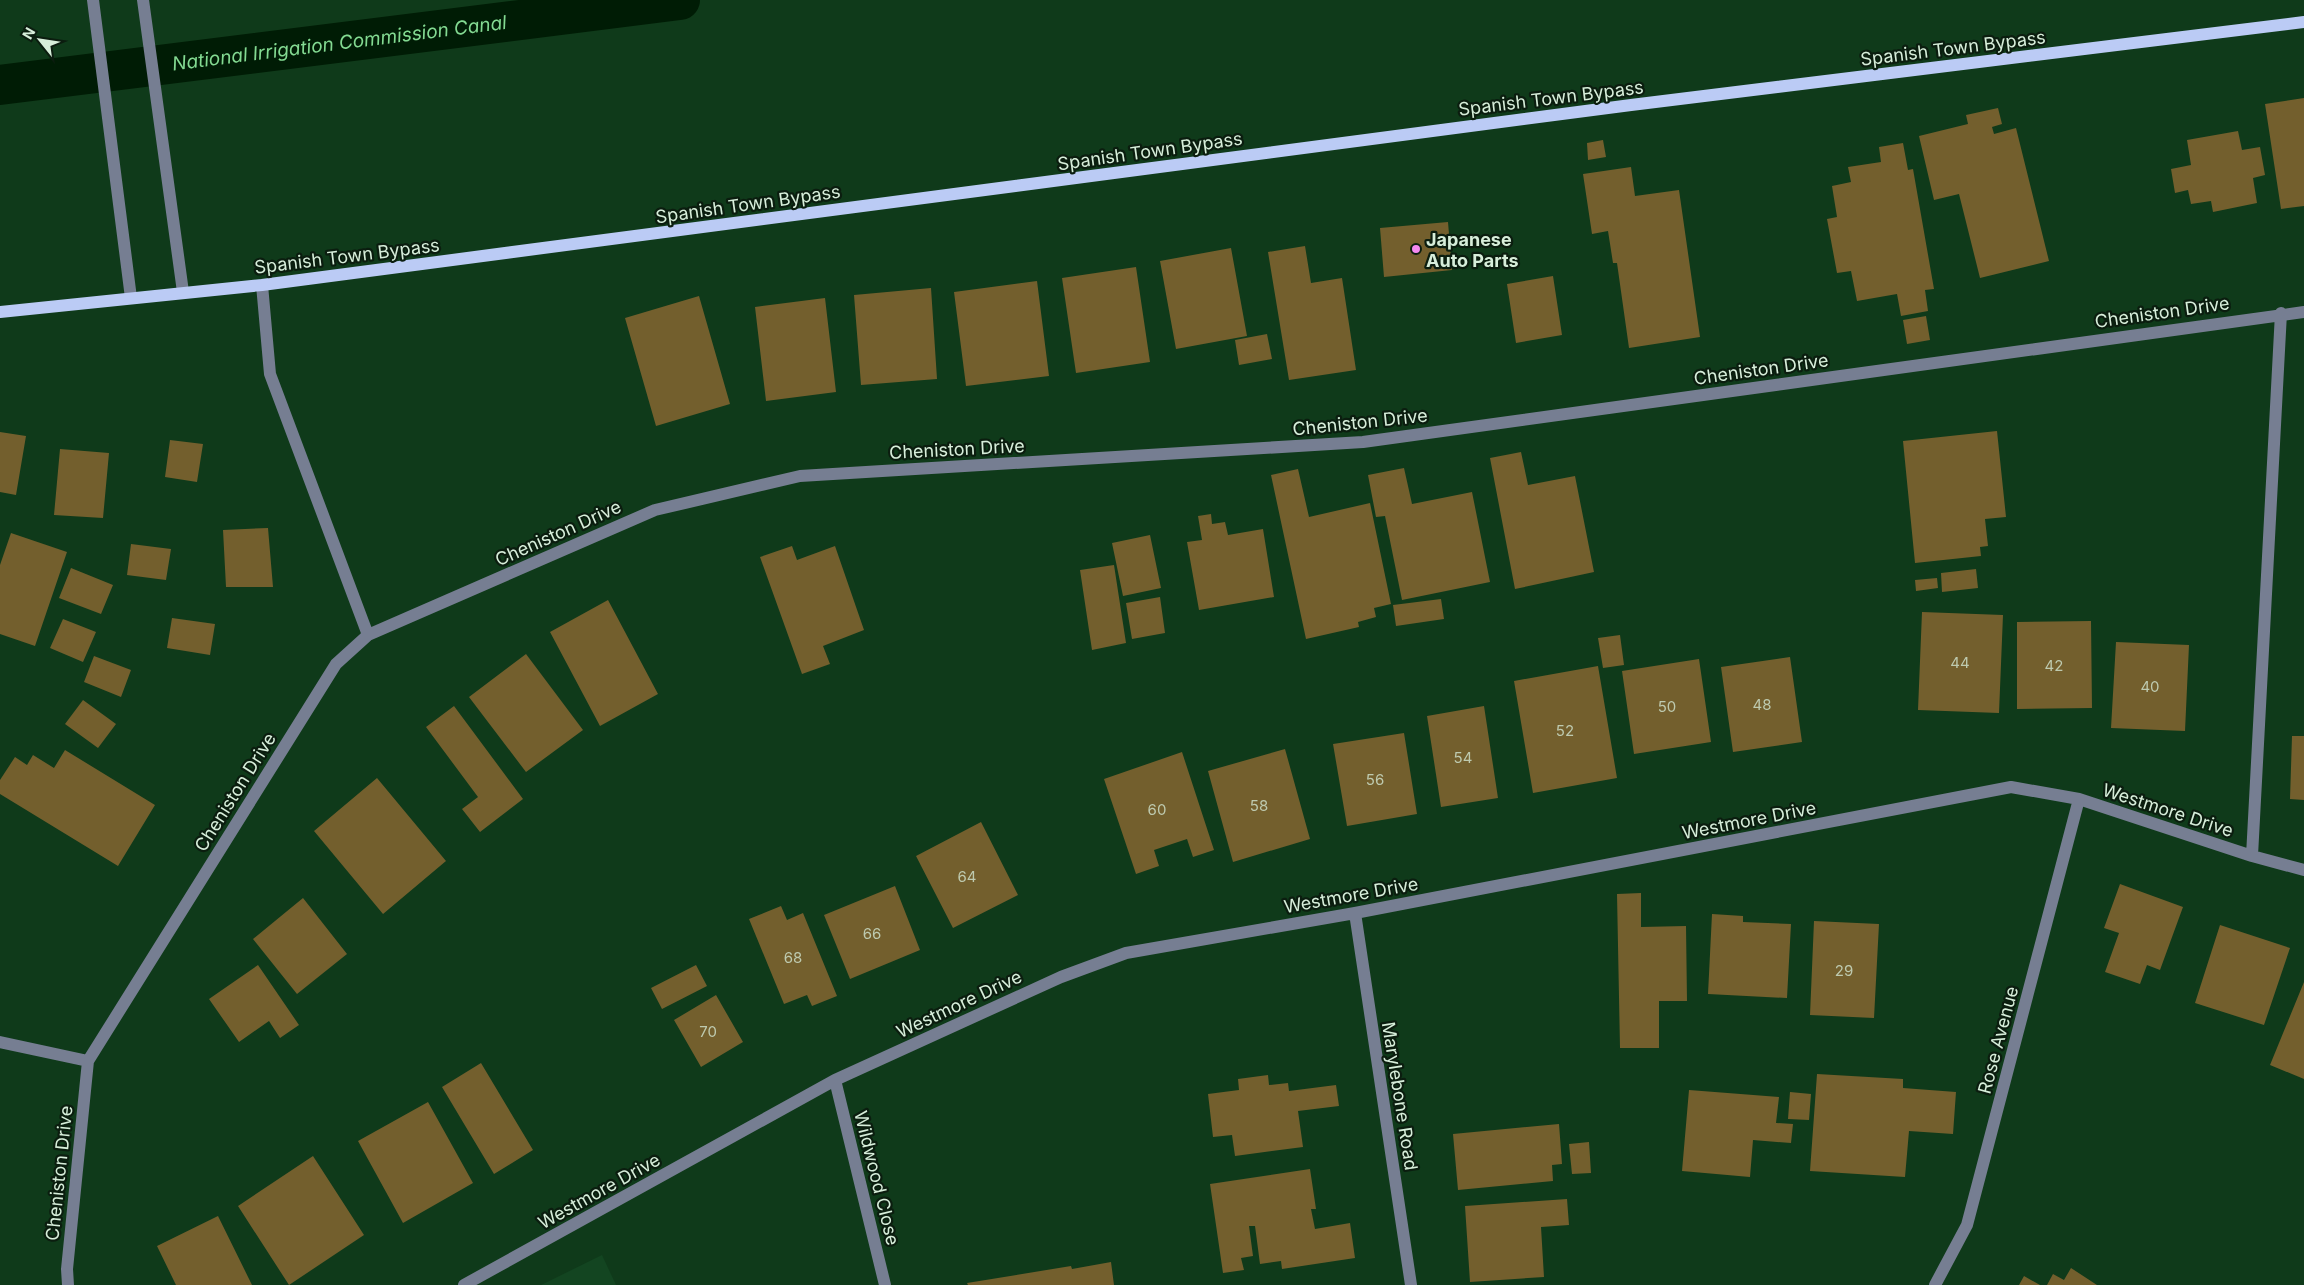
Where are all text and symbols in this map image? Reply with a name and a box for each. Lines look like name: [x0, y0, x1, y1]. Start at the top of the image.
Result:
water label: National Irrigation Commission Canal: [171, 10, 508, 75]
north arrow: [15, 15, 65, 65]
text: N: [18, 24, 38, 42]
street label: Spanish Town Bypass: [1859, 26, 2047, 70]
street label: Spanish Town Bypass: [1457, 76, 1645, 120]
street label: Spanish Town Bypass: [1056, 128, 1244, 174]
street label: Spanish Town Bypass: [654, 181, 842, 227]
place label: Japanese Auto Parts: [1426, 229, 1518, 271]
street label: Spanish Town Bypass: [253, 234, 441, 278]
marker: Japanese Auto Parts: [1410, 243, 1422, 255]
street label: Cheniston Drive: [2093, 292, 2231, 332]
street label: Cheniston Drive: [1692, 349, 1830, 389]
street label: Cheniston Drive: [1291, 404, 1429, 440]
street label: Cheniston Drive: [889, 435, 1025, 463]
street label: Cheniston Drive: [492, 496, 624, 570]
house number: 44: [1950, 653, 1970, 672]
house number: 42: [2045, 656, 2063, 675]
house number: 40: [2140, 677, 2160, 696]
house number: 48: [1753, 695, 1771, 714]
house number: 50: [1658, 697, 1676, 716]
house number: 52: [1556, 721, 1574, 740]
street label: Cheniston Drive: [190, 729, 280, 855]
house number: 54: [1454, 748, 1472, 767]
house number: 56: [1366, 770, 1384, 789]
street label: Westmore Drive: [2100, 779, 2236, 841]
house number: 58: [1250, 796, 1268, 815]
street label: Westmore Drive: [1680, 797, 1818, 843]
house number: 60: [1148, 800, 1166, 819]
house number: 64: [958, 867, 977, 886]
street label: Westmore Drive: [1282, 873, 1420, 917]
house number: 66: [863, 924, 881, 943]
house number: 68: [784, 948, 802, 967]
house number: 29: [1835, 961, 1853, 980]
street label: Westmore Drive: [893, 966, 1025, 1042]
street label: Rose Avenue: [1974, 984, 2022, 1096]
street label: Marylebone Road: [1378, 1020, 1422, 1172]
house number: 70: [699, 1022, 717, 1041]
street label: Cheniston Drive: [41, 1104, 77, 1242]
street label: Wildwood Close: [850, 1109, 904, 1247]
street label: Westmore Drive: [534, 1149, 664, 1233]

